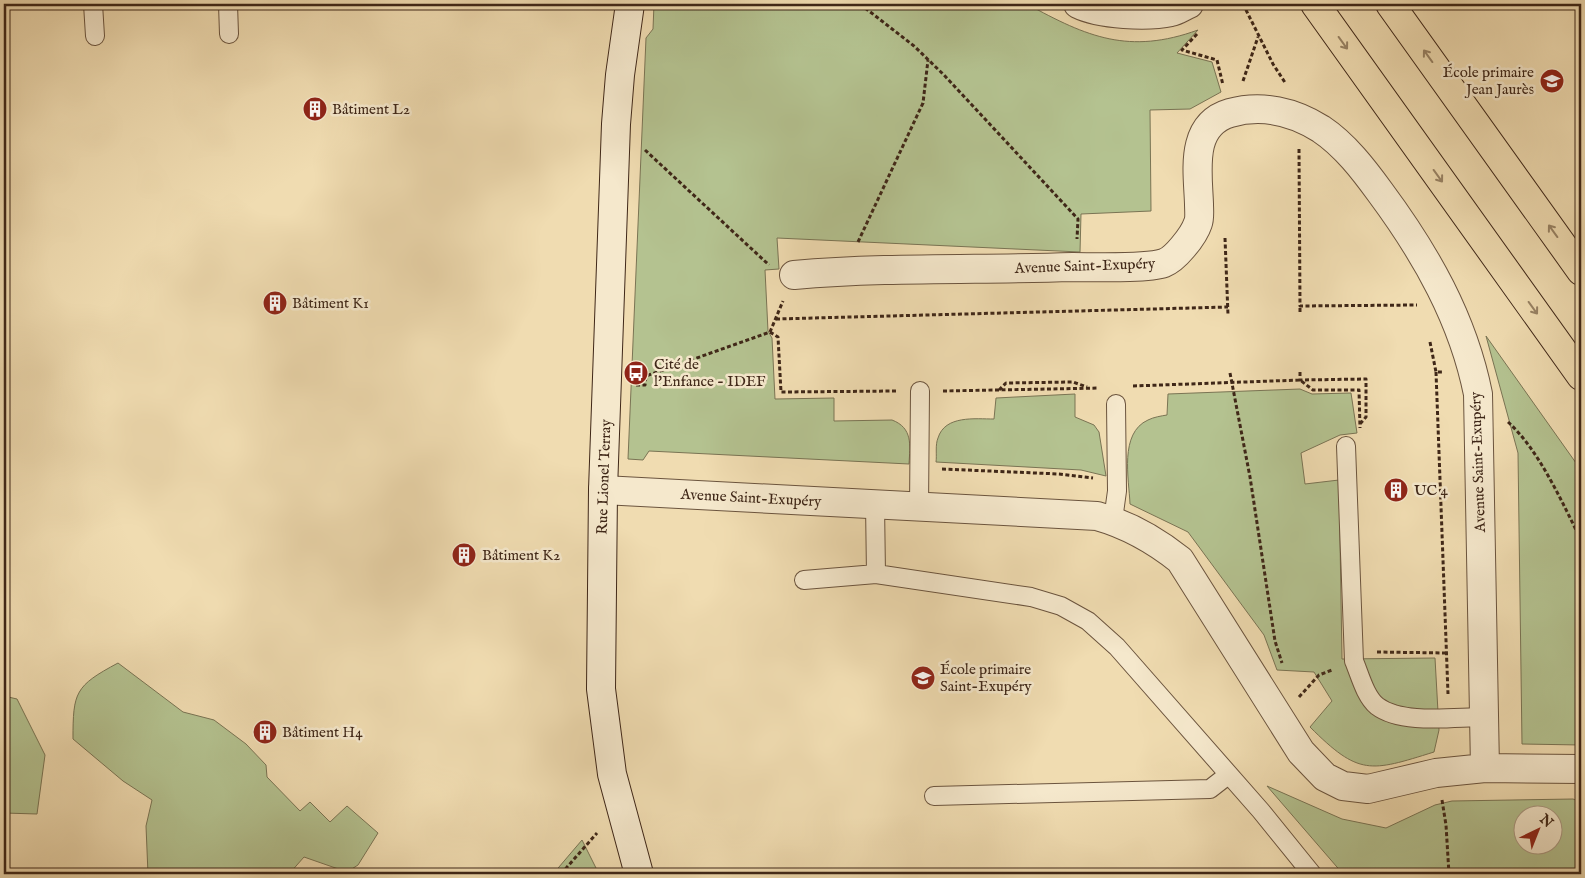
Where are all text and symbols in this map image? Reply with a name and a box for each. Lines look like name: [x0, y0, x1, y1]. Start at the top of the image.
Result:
one-way arrow: [1338, 36, 1348, 50]
one-way arrow: [1423, 49, 1433, 63]
place label: École primaire Jean Jaurès: [1443, 63, 1534, 99]
school or university icon: École primaire Jean Jaurès: [1539, 68, 1565, 94]
building icon: Bâtiment L2: [302, 96, 328, 122]
place label: Bâtiment L2: [332, 100, 410, 119]
one-way arrow: [1433, 168, 1443, 182]
one-way arrow: [1548, 224, 1558, 238]
street label: Avenue Saint-Exupéry: [1013, 254, 1156, 278]
building icon: Bâtiment K1: [262, 290, 288, 316]
place label: Bâtiment K1: [292, 294, 369, 313]
one-way arrow: [1527, 301, 1538, 314]
place label: Cité de l'Enfance - IDEF: [654, 355, 766, 391]
bus stop icon: Cité de l'Enfance - IDEF: [623, 360, 649, 386]
street label: Avenue Saint-Exupéry: [1466, 391, 1490, 534]
street label: Rue Lionel Terray: [592, 418, 616, 535]
building icon: UC 4: [1383, 477, 1409, 503]
place label: UC 4: [1414, 481, 1449, 500]
street label: Avenue Saint-Exupéry: [679, 485, 822, 511]
building icon: Bâtiment K2: [451, 542, 477, 568]
place label: Bâtiment K2: [482, 546, 560, 565]
place label: École primaire Saint-Exupéry: [940, 660, 1032, 696]
school or university icon: École primaire Saint-Exupéry: [910, 665, 936, 691]
building icon: Bâtiment H4: [252, 719, 278, 745]
place label: Bâtiment H4: [282, 723, 363, 742]
north arrow: [1512, 806, 1562, 856]
text: N: [1535, 810, 1557, 832]

